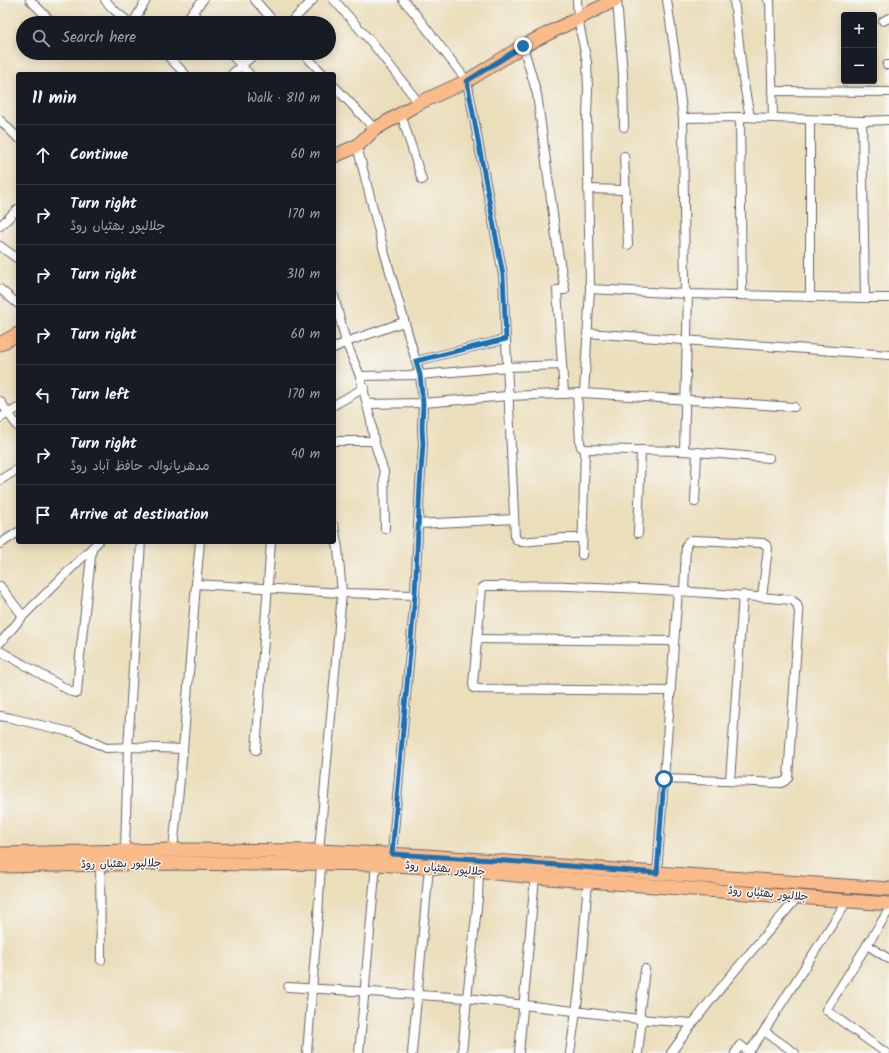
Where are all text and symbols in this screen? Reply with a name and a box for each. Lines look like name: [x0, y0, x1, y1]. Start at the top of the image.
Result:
map controls: [841, 12, 877, 84]
button: +: [841, 12, 877, 48]
search box: [16, 16, 336, 60]
text: Search here: [62, 26, 136, 50]
icon: search: [30, 27, 52, 49]
route end: [514, 37, 532, 55]
button: −: [841, 48, 877, 84]
text: 11 min: [32, 85, 77, 112]
text: Walk · 810 m: [247, 88, 320, 109]
text: Continue: [70, 143, 128, 167]
icon: ahead: [32, 144, 54, 166]
text: 60 m: [291, 144, 320, 165]
text: Turn right: [70, 192, 137, 216]
icon: right: [32, 204, 54, 226]
text: 170 m: [288, 204, 320, 225]
text: جلالپور بھٹیاں روڈ: [70, 216, 166, 237]
text: Turn right: [70, 263, 137, 287]
icon: right: [32, 264, 54, 286]
text: 310 m: [286, 264, 320, 285]
text: Turn right: [70, 323, 137, 347]
icon: right: [32, 324, 54, 346]
text: 60 m: [291, 324, 320, 345]
text: Turn left: [70, 383, 130, 407]
icon: left: [32, 384, 54, 406]
text: 170 m: [288, 384, 320, 405]
text: Turn right: [70, 432, 137, 456]
icon: right: [32, 444, 54, 466]
text: 40 m: [291, 444, 320, 465]
text: مدھریانوالہ حافظ آباد روڈ: [70, 456, 209, 477]
text: Arrive at destination: [70, 503, 209, 527]
icon: arrive: [32, 504, 54, 526]
route start: [655, 770, 673, 788]
street label: جلالپور بھٹیاں روڈ: [80, 854, 162, 874]
street label: جلالپور بھٹیاں روڈ: [404, 857, 486, 881]
street label: جلالپور بھٹیاں روڈ: [727, 882, 809, 906]

